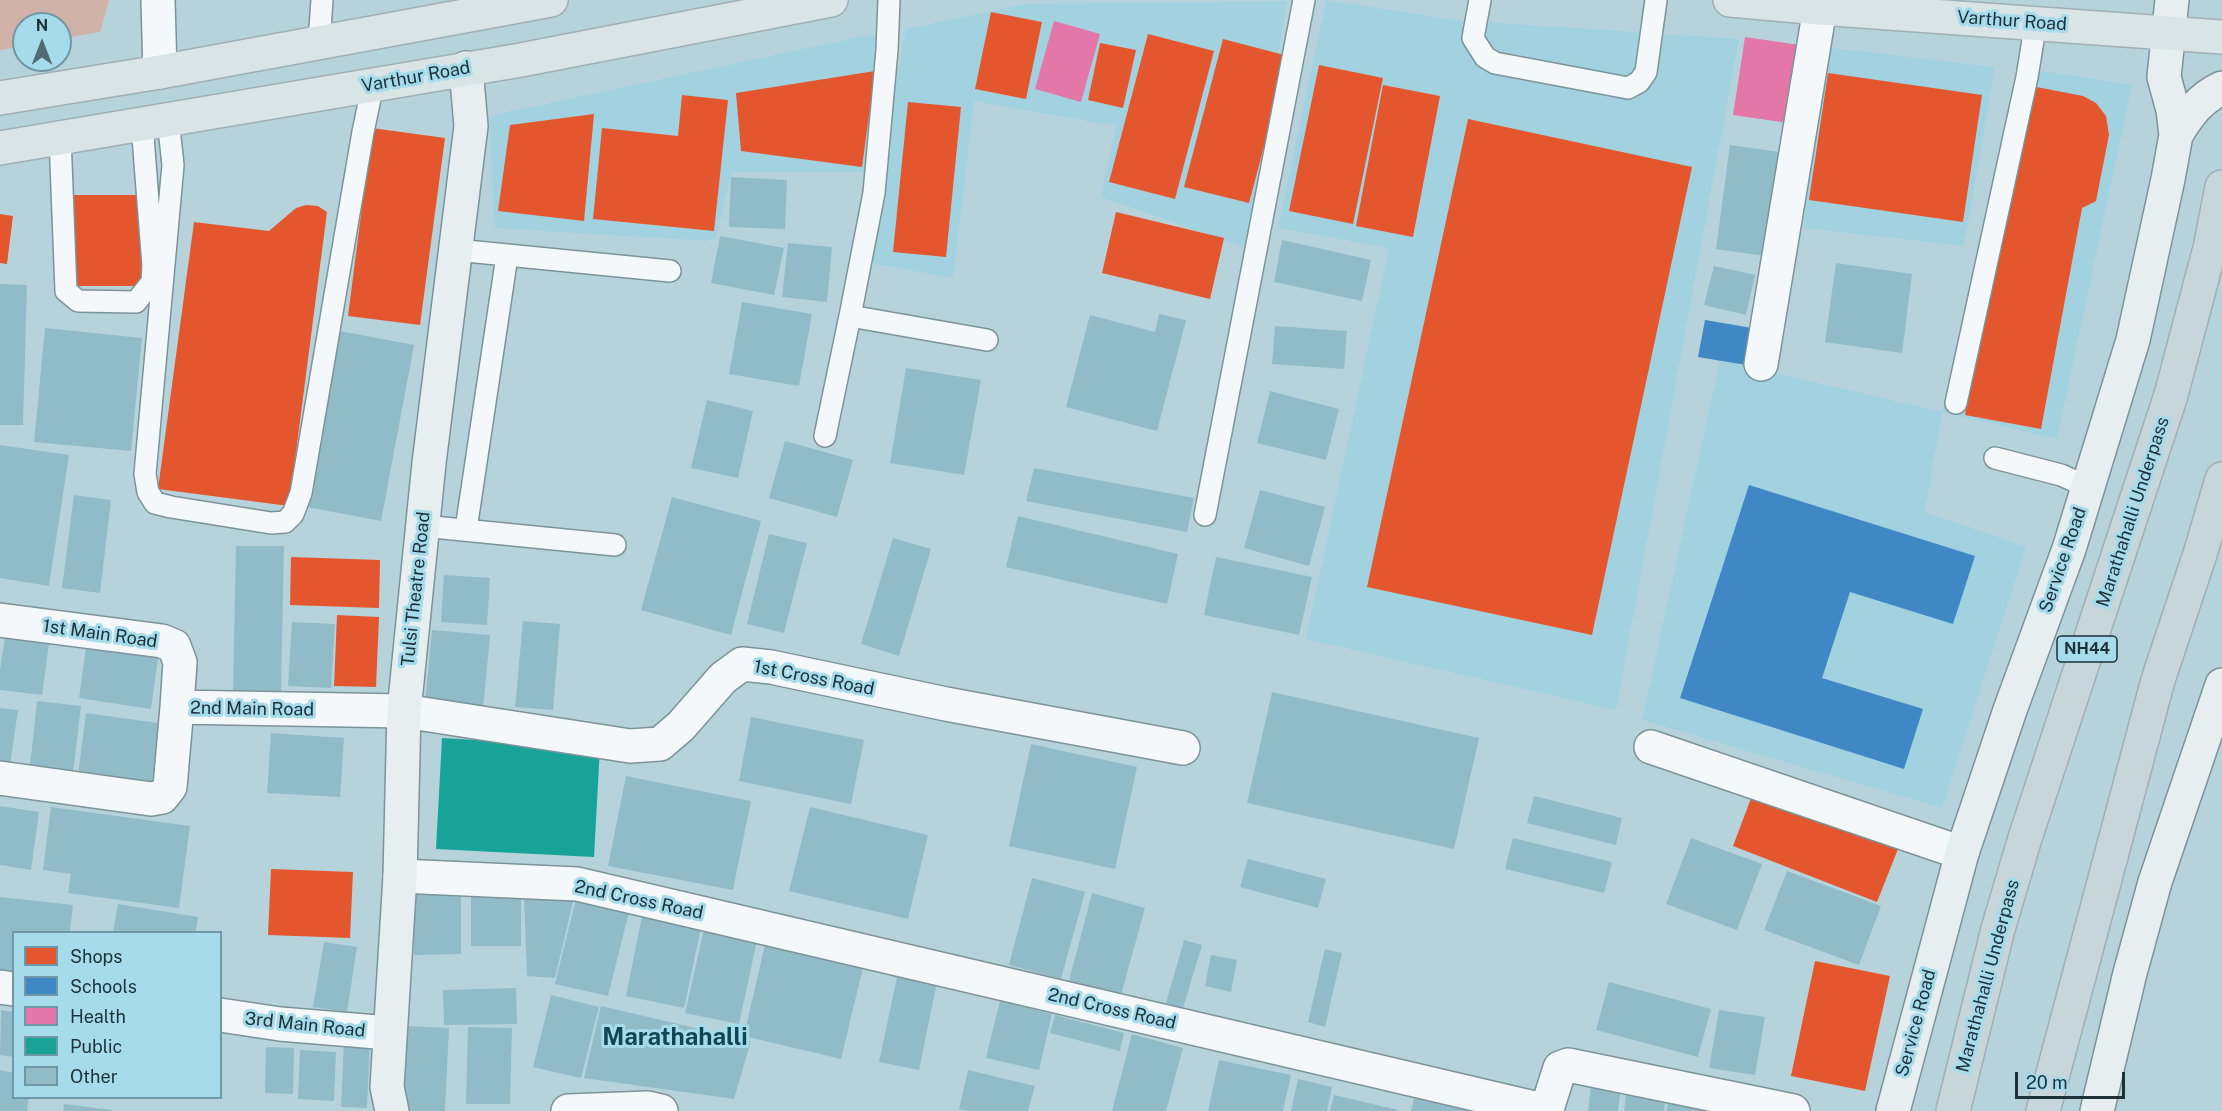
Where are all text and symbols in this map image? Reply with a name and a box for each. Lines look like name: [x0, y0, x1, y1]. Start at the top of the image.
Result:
street label: Varthur Road: [1956, 6, 2068, 36]
north arrow: [12, 12, 72, 72]
text: N: [36, 16, 48, 35]
street label: Varthur Road: [360, 57, 472, 97]
street label: Marathahalli Underpass: [2092, 414, 2174, 610]
street label: Service Road: [2035, 504, 2091, 616]
street label: Tulsi Theatre Road: [397, 511, 435, 667]
street label: 1st Main Road: [41, 615, 159, 653]
road number: NH44: [2057, 636, 2117, 662]
street label: 1st Cross Road: [752, 656, 876, 700]
street label: 2nd Main Road: [190, 697, 314, 721]
street label: 2nd Cross Road: [573, 876, 705, 924]
street label: Marathahalli Underpass: [1952, 877, 2024, 1075]
legend: [12, 931, 222, 1099]
text: Shops: [70, 946, 122, 967]
street label: Service Road: [1891, 967, 1941, 1079]
text: Schools: [70, 976, 137, 997]
street label: 2nd Cross Road: [1046, 984, 1178, 1034]
text: Health: [70, 1006, 126, 1027]
street label: 3rd Main Road: [244, 1008, 366, 1042]
district label: Marathahalli: [602, 1024, 748, 1052]
text: Public: [70, 1036, 122, 1057]
scale bar: [2018, 1060, 2128, 1098]
text: Other: [70, 1066, 118, 1087]
text: 20 m: [2026, 1072, 2068, 1093]

